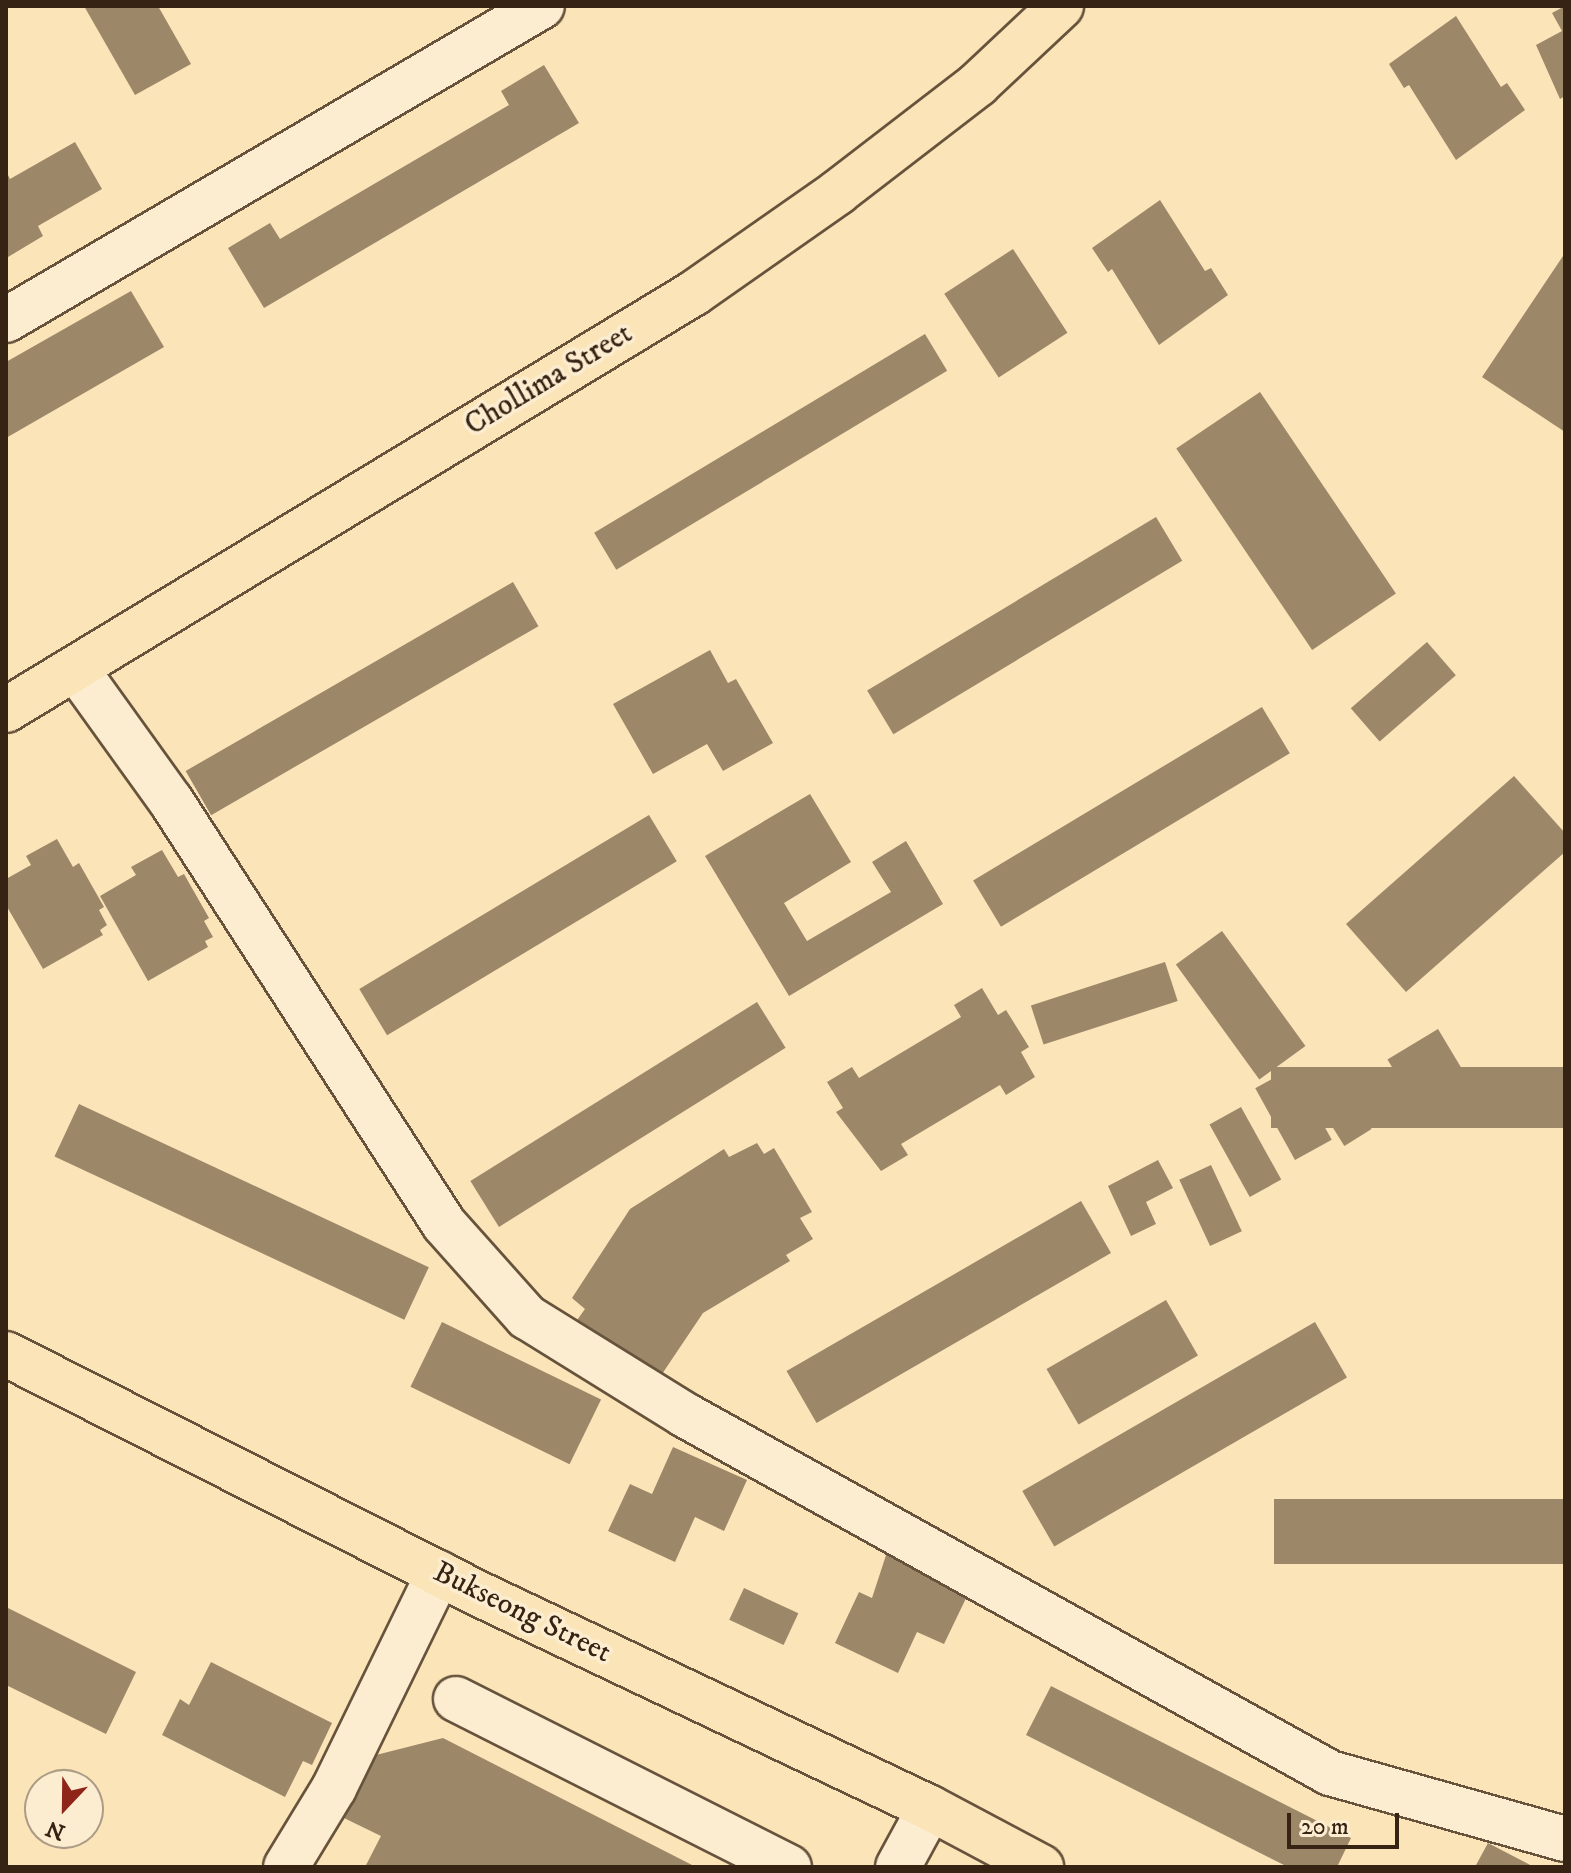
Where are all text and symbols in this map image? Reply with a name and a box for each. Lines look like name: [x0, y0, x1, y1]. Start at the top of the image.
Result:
street label: Chollima Street: [459, 316, 639, 444]
street label: Bukseong Street: [427, 1555, 617, 1671]
north arrow: [24, 1769, 104, 1849]
scale bar: [1291, 1797, 1403, 1847]
text: 20 m: [1301, 1812, 1349, 1842]
text: N: [42, 1814, 69, 1846]

